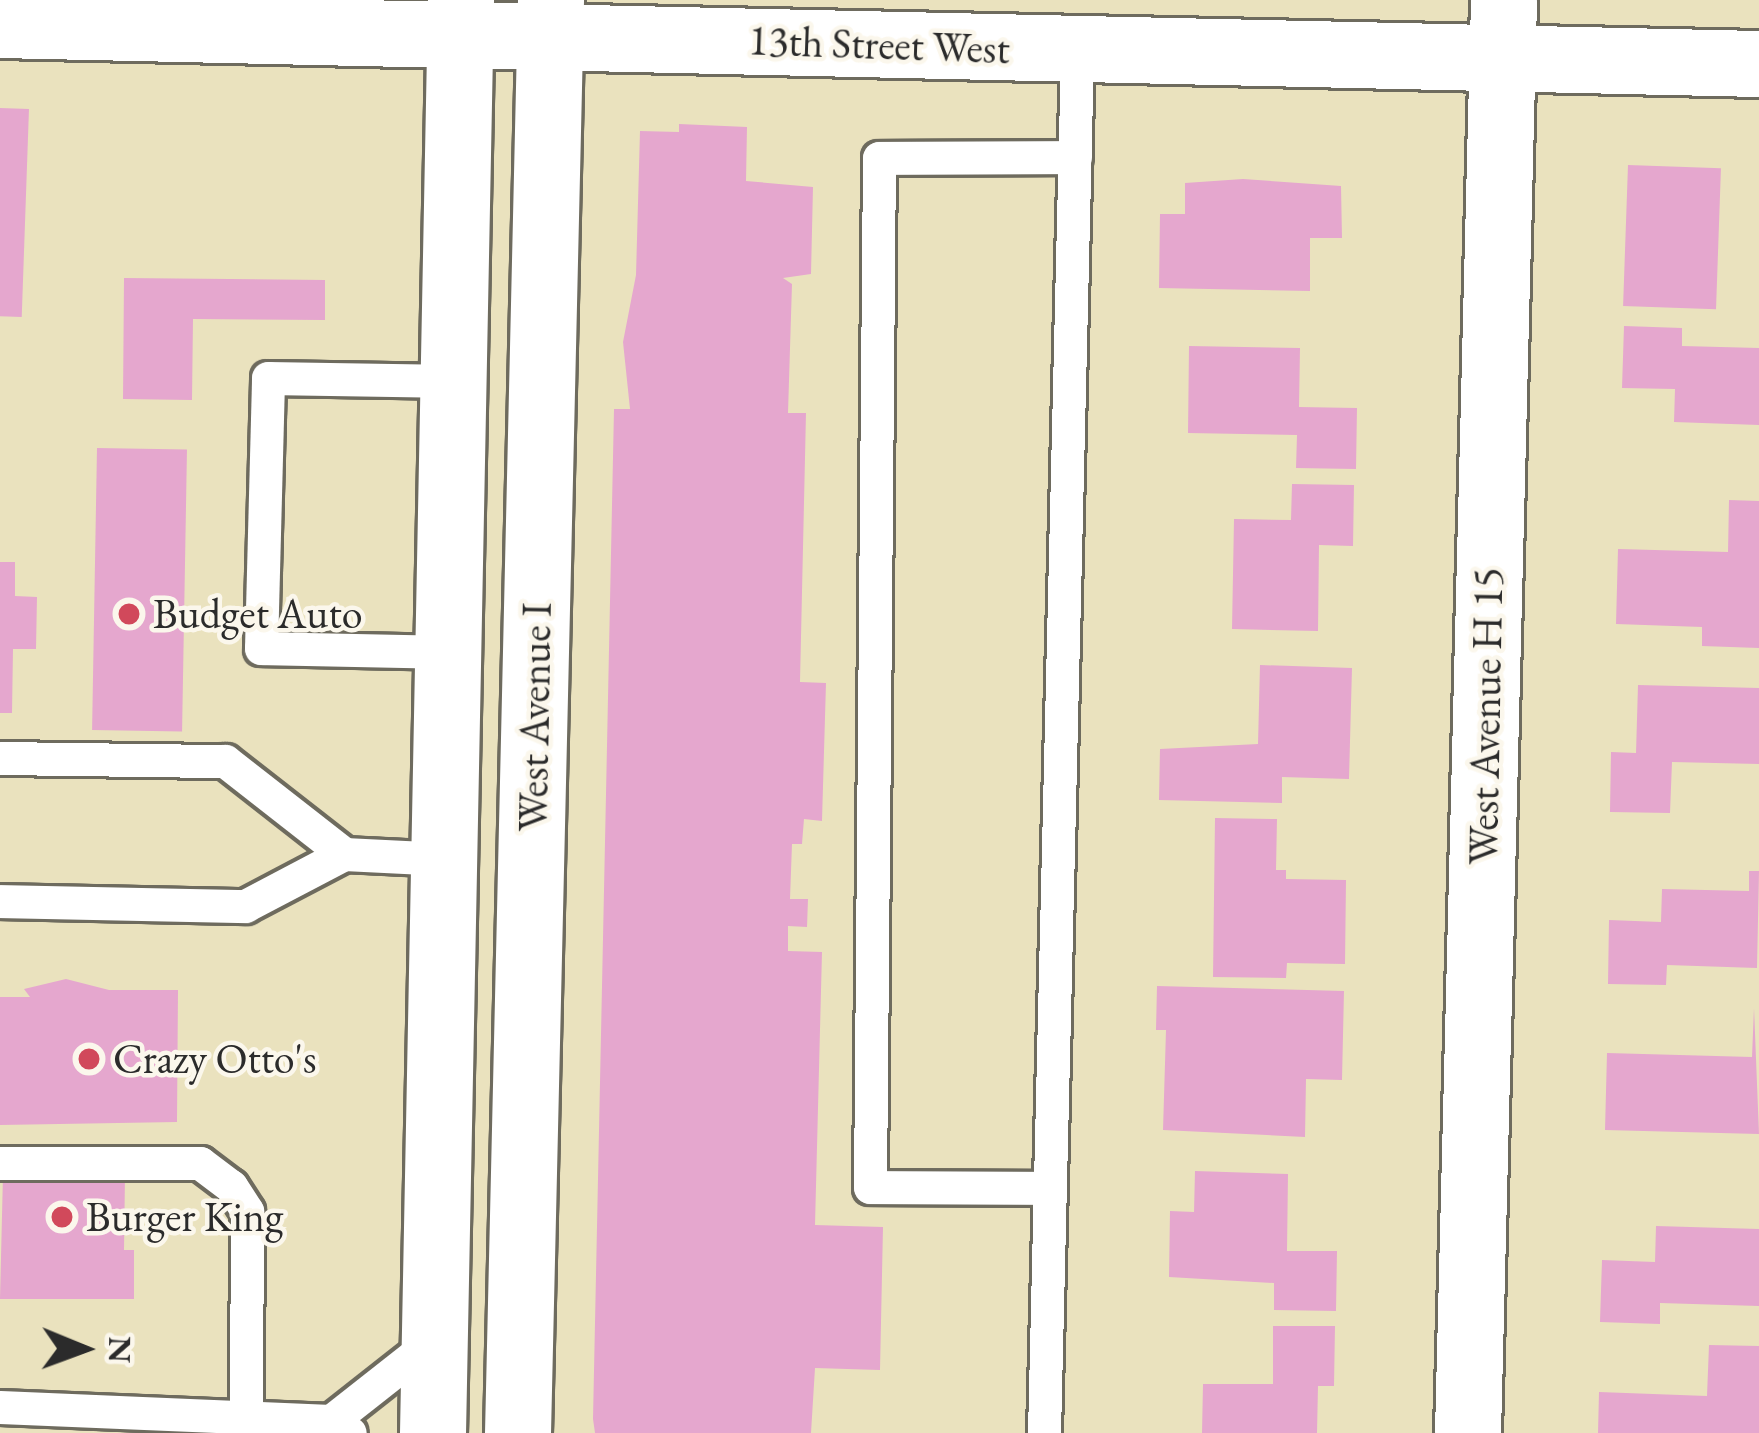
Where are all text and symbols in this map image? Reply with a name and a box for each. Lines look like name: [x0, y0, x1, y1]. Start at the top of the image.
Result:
street label: 13th Street West: [747, 15, 1011, 75]
street label: West Avenue H 15: [1458, 567, 1514, 865]
place label: Budget Auto: [153, 589, 362, 639]
marker: Budget Auto: [116, 601, 142, 627]
street label: West Avenue I: [508, 602, 562, 832]
place label: Crazy Otto's: [113, 1034, 317, 1084]
marker: Crazy Otto's: [76, 1046, 102, 1072]
place label: Burger King: [86, 1192, 283, 1242]
marker: Burger King: [49, 1204, 75, 1230]
north arrow: [24, 1289, 144, 1409]
text: N: [99, 1336, 142, 1363]

